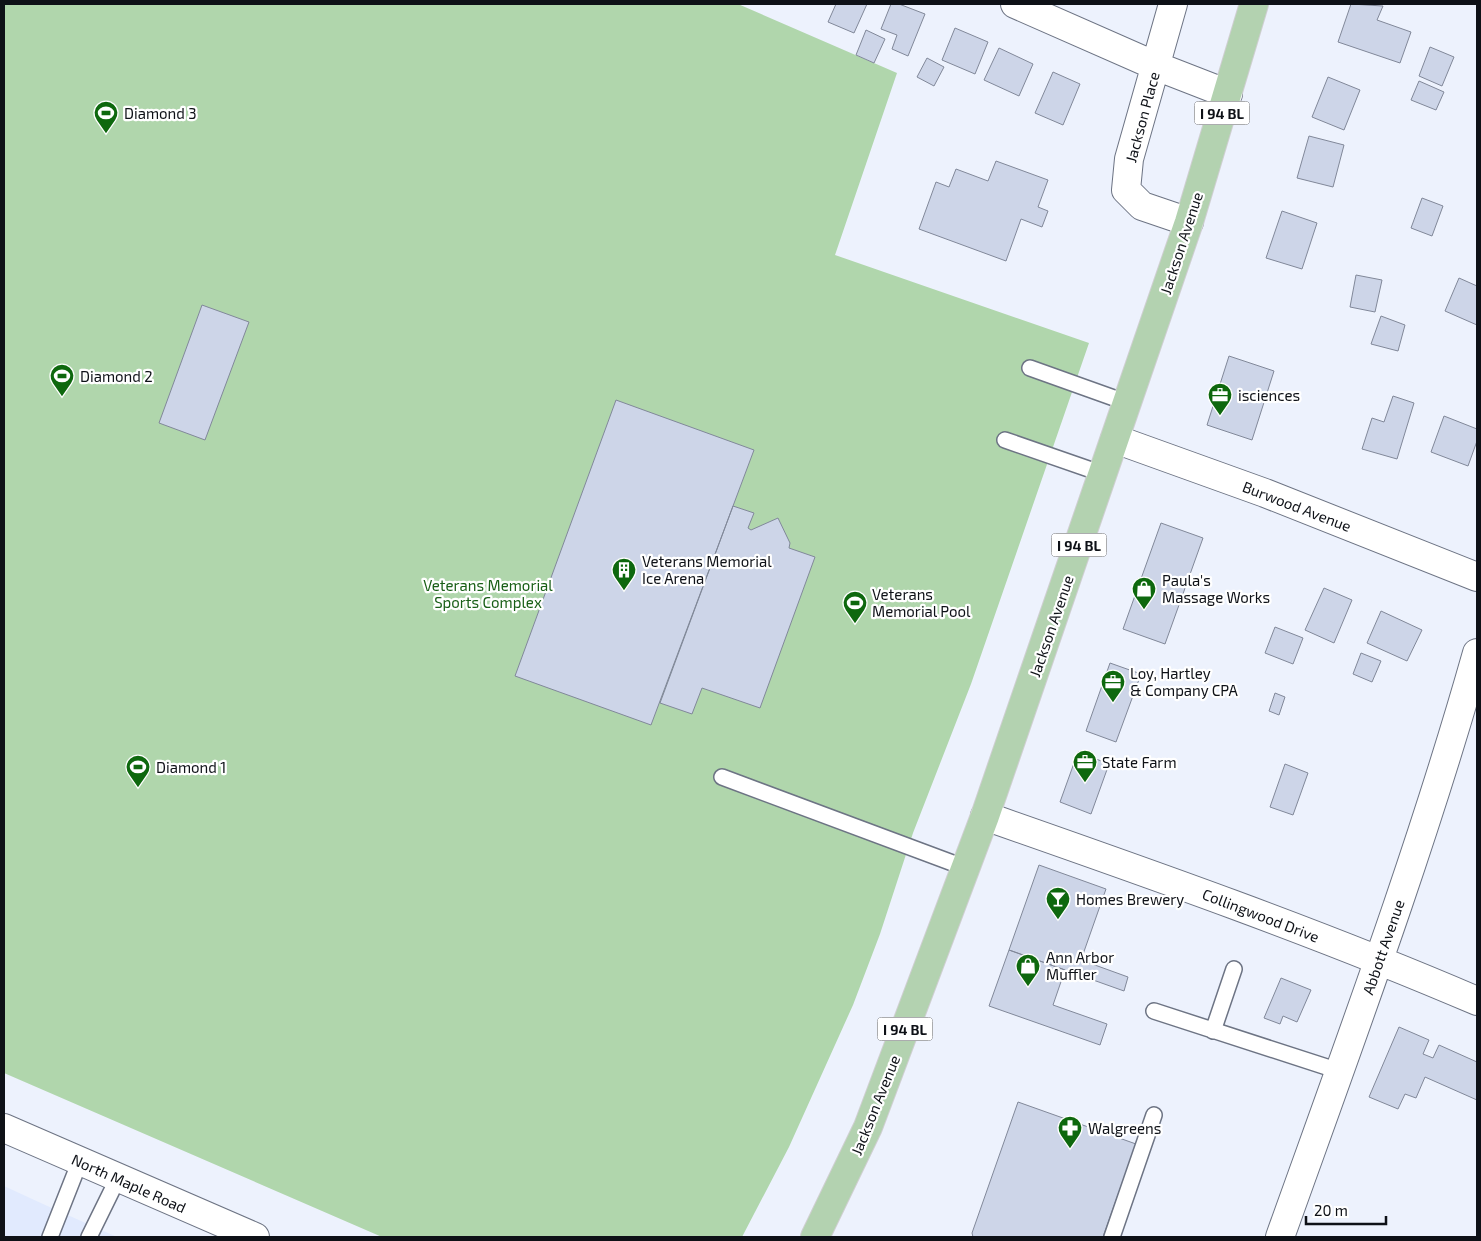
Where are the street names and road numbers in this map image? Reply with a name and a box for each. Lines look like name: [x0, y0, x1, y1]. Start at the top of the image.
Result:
street label: Jackson Place: [1121, 70, 1163, 164]
road number: I 94 BL: [1194, 102, 1250, 125]
street label: Jackson Avenue: [1156, 190, 1206, 296]
street label: Burwood Avenue: [1240, 477, 1354, 535]
road number: I 94 BL: [1052, 534, 1106, 556]
street label: Jackson Avenue: [1025, 573, 1077, 679]
street label: Collingwood Drive: [1200, 884, 1322, 946]
street label: Abbott Avenue: [1358, 897, 1408, 997]
road number: I 94 BL: [878, 1018, 932, 1040]
street label: Jackson Avenue: [847, 1052, 903, 1158]
street label: North Maple Road: [69, 1150, 189, 1216]

